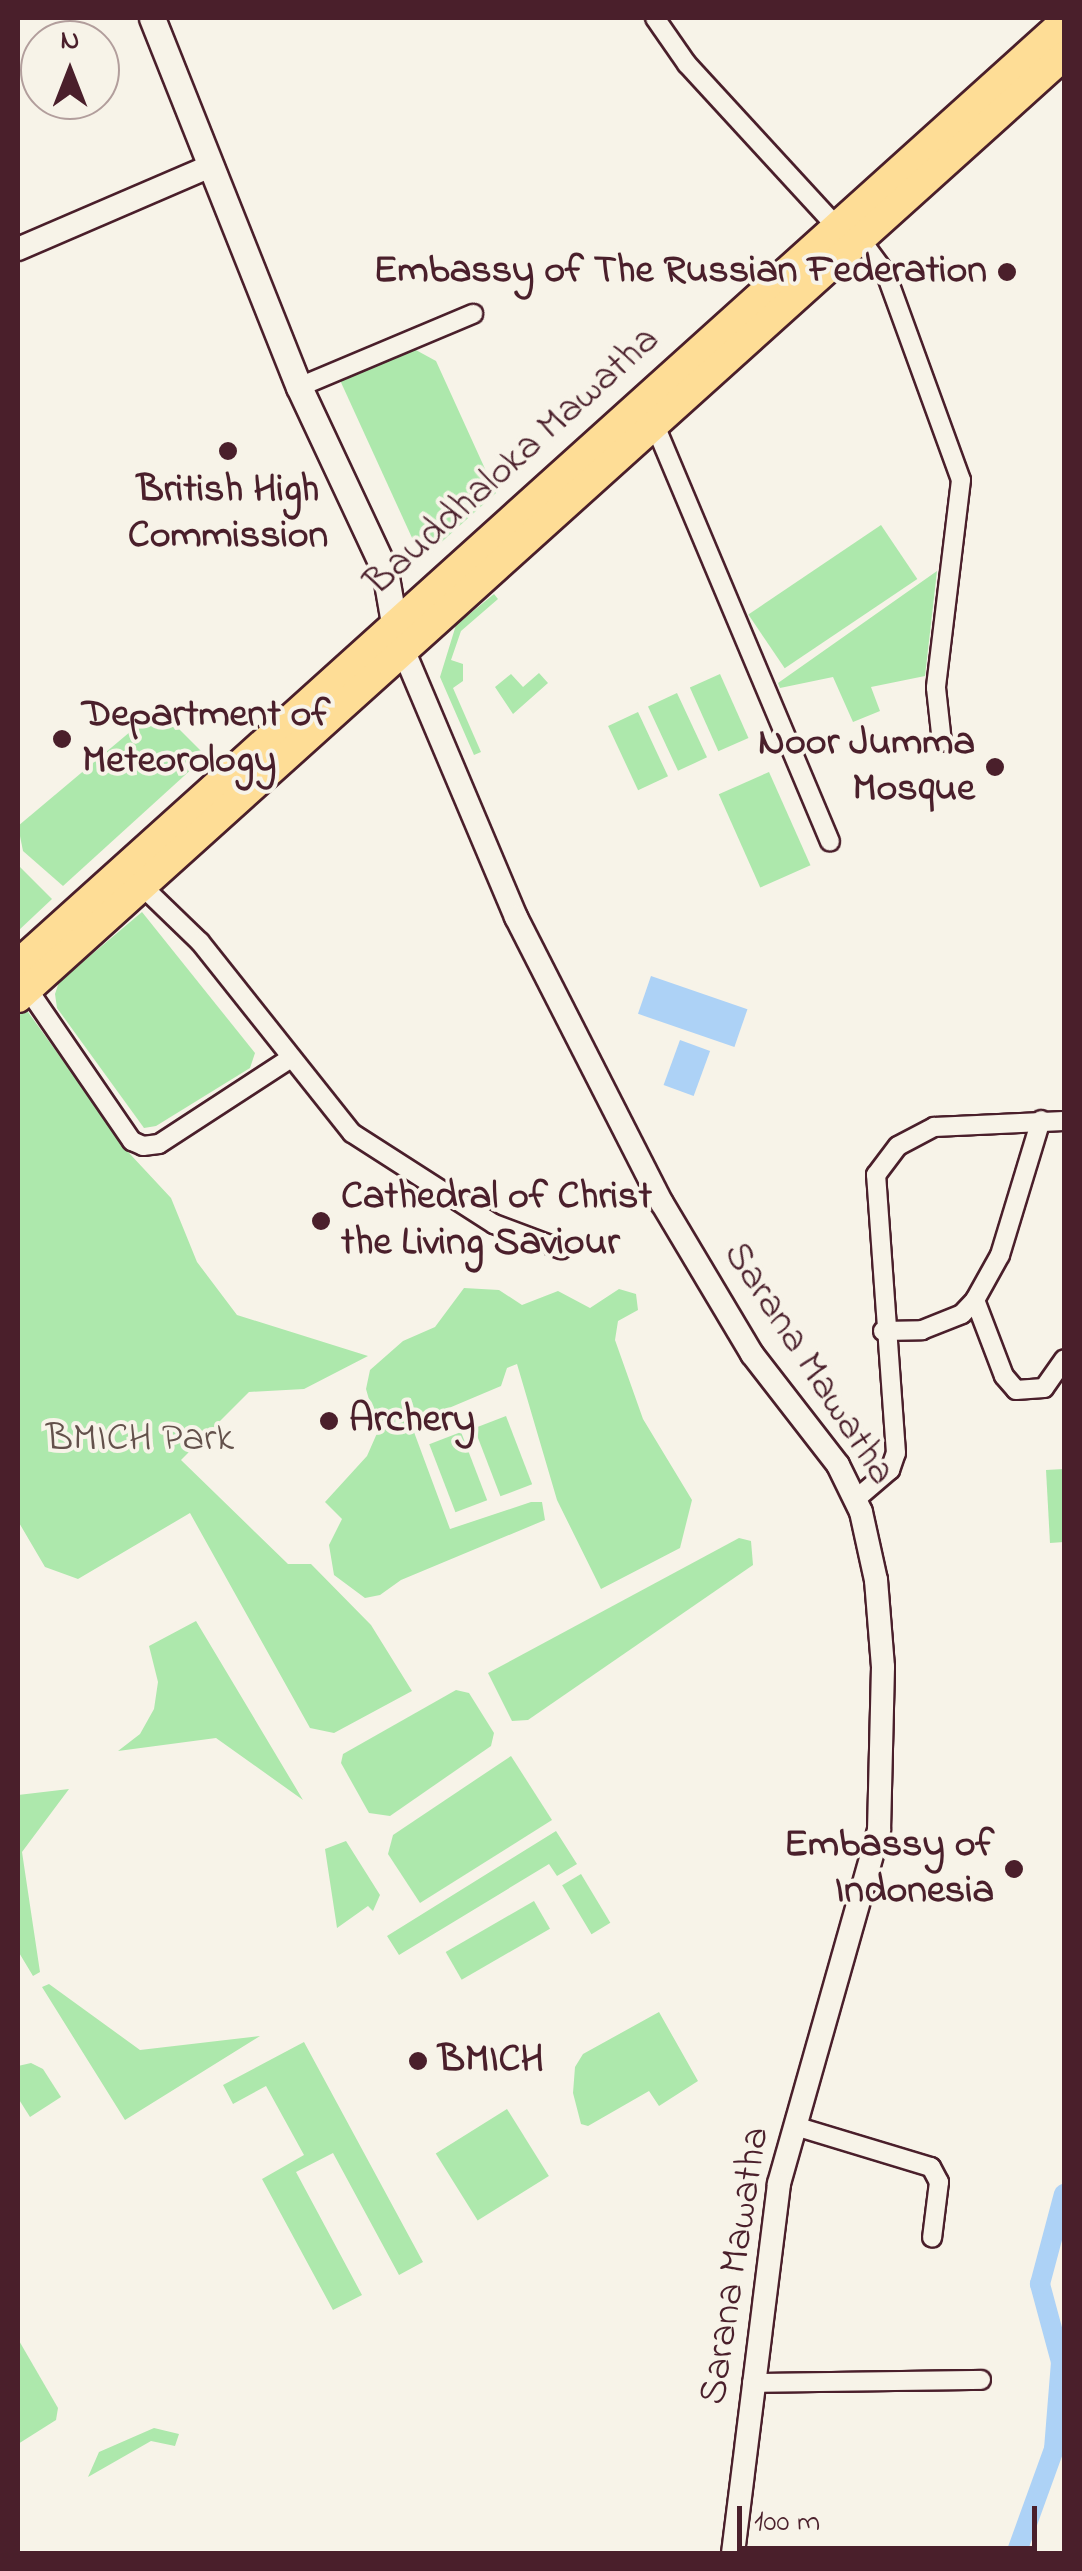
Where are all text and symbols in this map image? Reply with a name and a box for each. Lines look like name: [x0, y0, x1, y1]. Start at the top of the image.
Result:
north arrow: [20, 20, 120, 120]
text: N: [61, 21, 79, 62]
place label: Embassy of The Russian Federation: [373, 248, 987, 296]
marker: Embassy of The Russian Federation: [996, 261, 1018, 283]
street label: Bauddhaloka Mawatha: [356, 317, 670, 607]
marker: British High Commission: [217, 440, 239, 462]
place label: British High Commission: [128, 467, 328, 561]
place label: Department of Meteorology: [82, 692, 330, 786]
place label: Noor Jumma Mosque: [758, 720, 975, 814]
marker: Department of Meteorology: [51, 728, 73, 750]
marker: Noor Jumma Mosque: [984, 756, 1006, 778]
place label: Cathedral of Christ the Living Saviour: [341, 1174, 652, 1268]
marker: Cathedral of Christ the Living Saviour: [310, 1210, 332, 1232]
street label: Sarana Mawatha: [712, 1233, 904, 1495]
place label: Archery: [349, 1397, 475, 1445]
marker: Archery: [318, 1410, 340, 1432]
park label: BMICH Park: [46, 1416, 234, 1464]
place label: Embassy of Indonesia: [784, 1822, 994, 1916]
marker: Embassy of Indonesia: [1003, 1858, 1025, 1880]
place label: BMICH: [438, 2037, 544, 2085]
marker: BMICH: [407, 2050, 429, 2072]
street label: Sarana Mawatha: [690, 2124, 782, 2408]
scale bar: [742, 2486, 1042, 2548]
text: 100 m: [754, 2501, 820, 2545]

